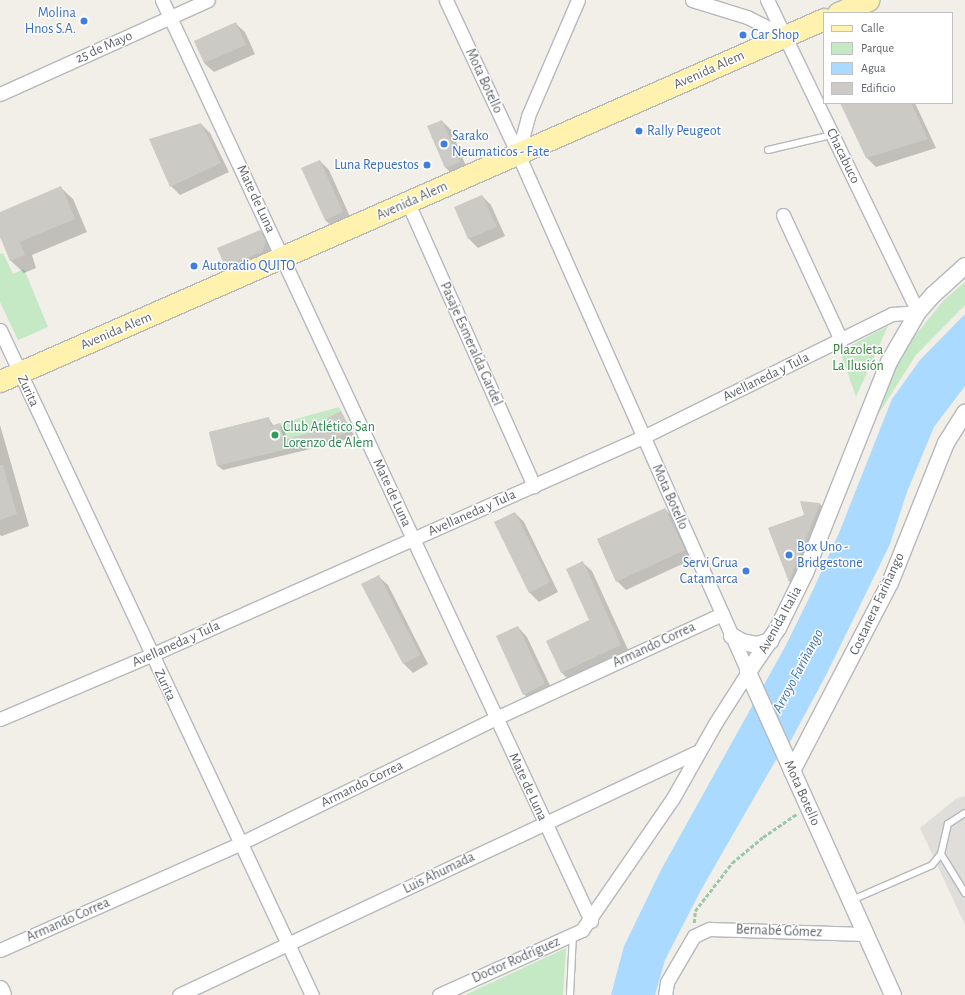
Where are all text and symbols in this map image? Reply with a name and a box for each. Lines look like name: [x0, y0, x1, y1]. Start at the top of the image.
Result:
place label: Molina Hnos S.A.: [25, 5, 76, 38]
legend: [823, 12, 953, 104]
marker: Molina Hnos S.A.: [79, 16, 89, 26]
text: Calle: [861, 22, 884, 34]
street label: 25 de Mayo: [73, 27, 135, 67]
place label: Car Shop: [751, 27, 799, 43]
marker: Car Shop: [738, 30, 748, 40]
text: Parque: [861, 42, 894, 54]
street label: Mota Botello: [462, 46, 506, 116]
street label: Avenida Alem: [671, 47, 747, 93]
text: Agua: [861, 62, 885, 74]
text: Edificio: [861, 82, 896, 94]
place label: Rally Peugeot: [647, 123, 721, 139]
marker: Rally Peugeot: [634, 126, 644, 136]
street label: Chacabuco: [822, 126, 864, 186]
place label: Sarako Neumaticos - Fate: [452, 128, 549, 160]
marker: Sarako Neumaticos - Fate: [439, 139, 449, 149]
place label: Luna Repuestos: [334, 157, 419, 173]
marker: Luna Repuestos: [422, 160, 432, 170]
street label: Mate de Luna: [233, 162, 279, 236]
street label: Avenida Alem: [374, 178, 450, 224]
place label: Autoradio QUITO: [202, 258, 295, 274]
marker: Autoradio QUITO: [189, 261, 199, 271]
street label: Pasaje Esmeralda Gardel: [436, 280, 506, 408]
street label: Avenida Alem: [78, 308, 154, 354]
park label: Plazoleta La Ilusión: [832, 342, 884, 374]
street label: Avellaneda y Tula: [720, 349, 812, 405]
street label: Zurita: [13, 372, 43, 410]
place label: Club Atlético San Lorenzo de Alem: [283, 419, 375, 452]
marker: Club Atlético San Lorenzo de Alem: [270, 430, 280, 440]
street label: Mate de Luna: [369, 456, 415, 530]
street label: Mota Botello: [648, 462, 692, 532]
street label: Avellaneda y Tula: [426, 486, 518, 540]
place label: Box Uno - Bridgestone: [797, 539, 863, 572]
marker: Box Uno - Bridgestone: [784, 550, 794, 560]
street label: Costanera Fariñango: [846, 550, 908, 658]
place label: Servi Grua Catamarca: [680, 555, 738, 588]
marker: Servi Grua Catamarca: [741, 566, 751, 576]
street label: Avenida Italia: [755, 583, 805, 657]
street label: Avellaneda y Tula: [130, 617, 222, 671]
street label: Armando Correa: [610, 619, 698, 671]
water label: Arroyo Fariñango: [768, 626, 828, 716]
street label: Zurita: [150, 666, 180, 704]
street label: Mate de Luna: [505, 750, 551, 824]
street label: Armando Correa: [318, 757, 406, 811]
street label: Mota Botello: [780, 758, 824, 828]
street label: Luis Ahumada: [400, 848, 478, 898]
street label: Armando Correa: [24, 894, 112, 946]
street label: Bernabé Gómez: [736, 921, 822, 941]
street label: Doctor Rodríguez: [469, 933, 563, 987]

